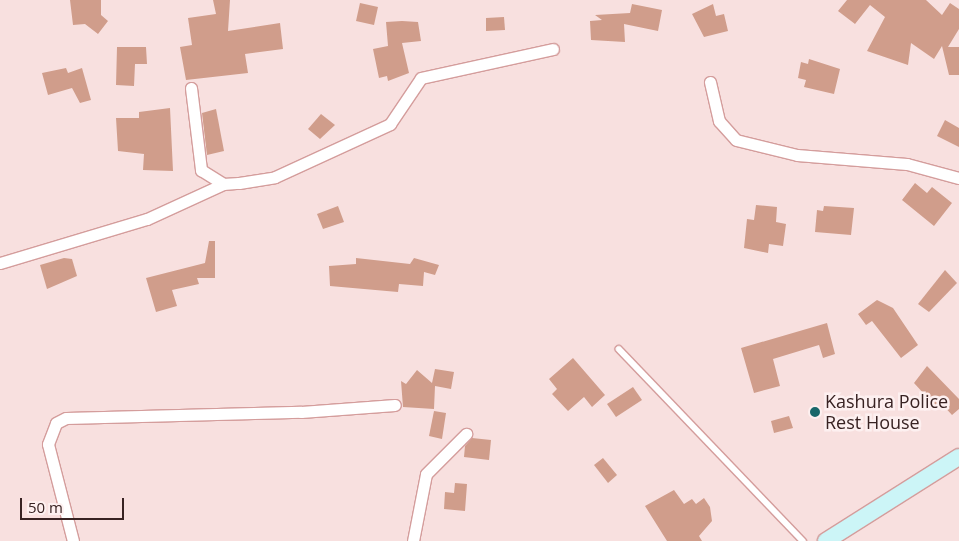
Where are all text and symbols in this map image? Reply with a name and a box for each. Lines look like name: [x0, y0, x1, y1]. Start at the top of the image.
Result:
place label: Kashura Police Rest House: [825, 391, 948, 434]
marker: Kashura Police Rest House: [809, 406, 821, 418]
scale bar: [22, 488, 126, 520]
text: 50 m: [28, 497, 63, 517]

